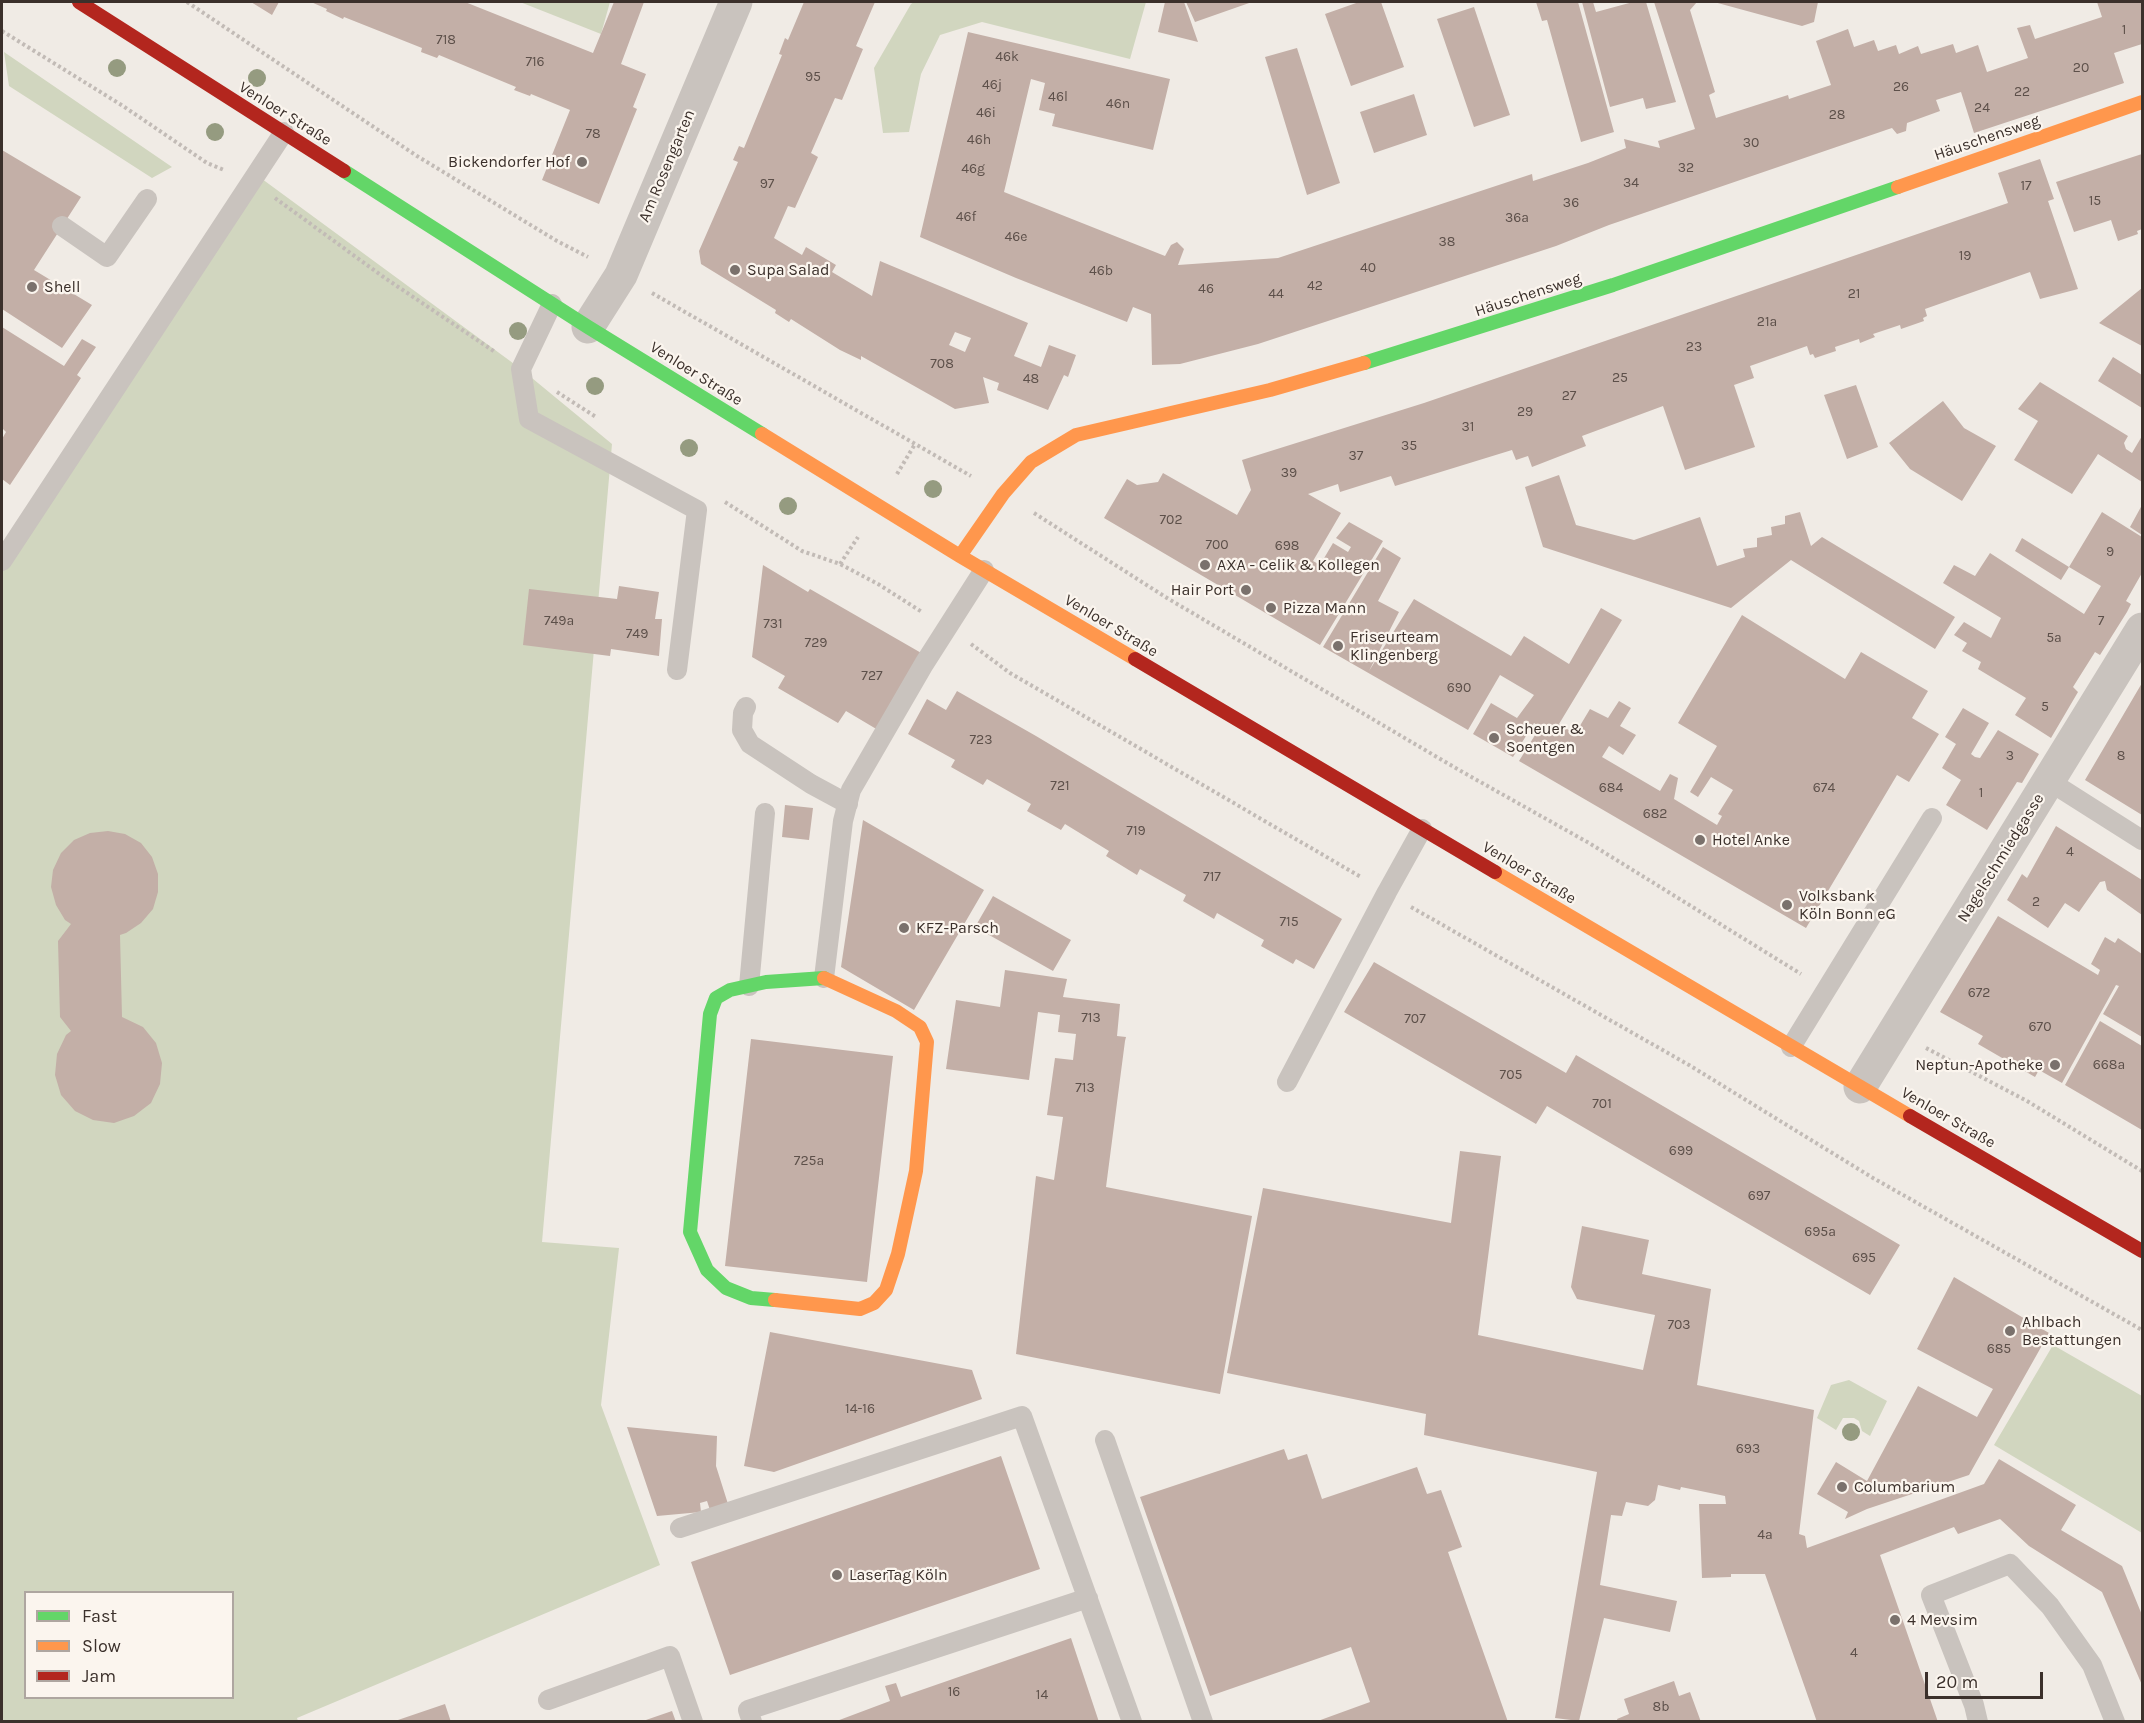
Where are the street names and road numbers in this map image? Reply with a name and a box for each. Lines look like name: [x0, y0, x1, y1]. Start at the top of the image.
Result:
street label: Venloer Straße: [235, 78, 335, 150]
street label: Am Rosengarten: [635, 107, 699, 225]
street label: Häuschensweg: [1932, 111, 2042, 165]
street label: Häuschensweg: [1472, 269, 1584, 321]
street label: Venloer Straße: [646, 338, 746, 410]
street label: Venloer Straße: [1061, 591, 1161, 661]
street label: Nagelschmiedgasse: [1954, 790, 2048, 926]
street label: Venloer Straße: [1479, 838, 1579, 908]
street label: Venloer Straße: [1897, 1083, 1999, 1153]

